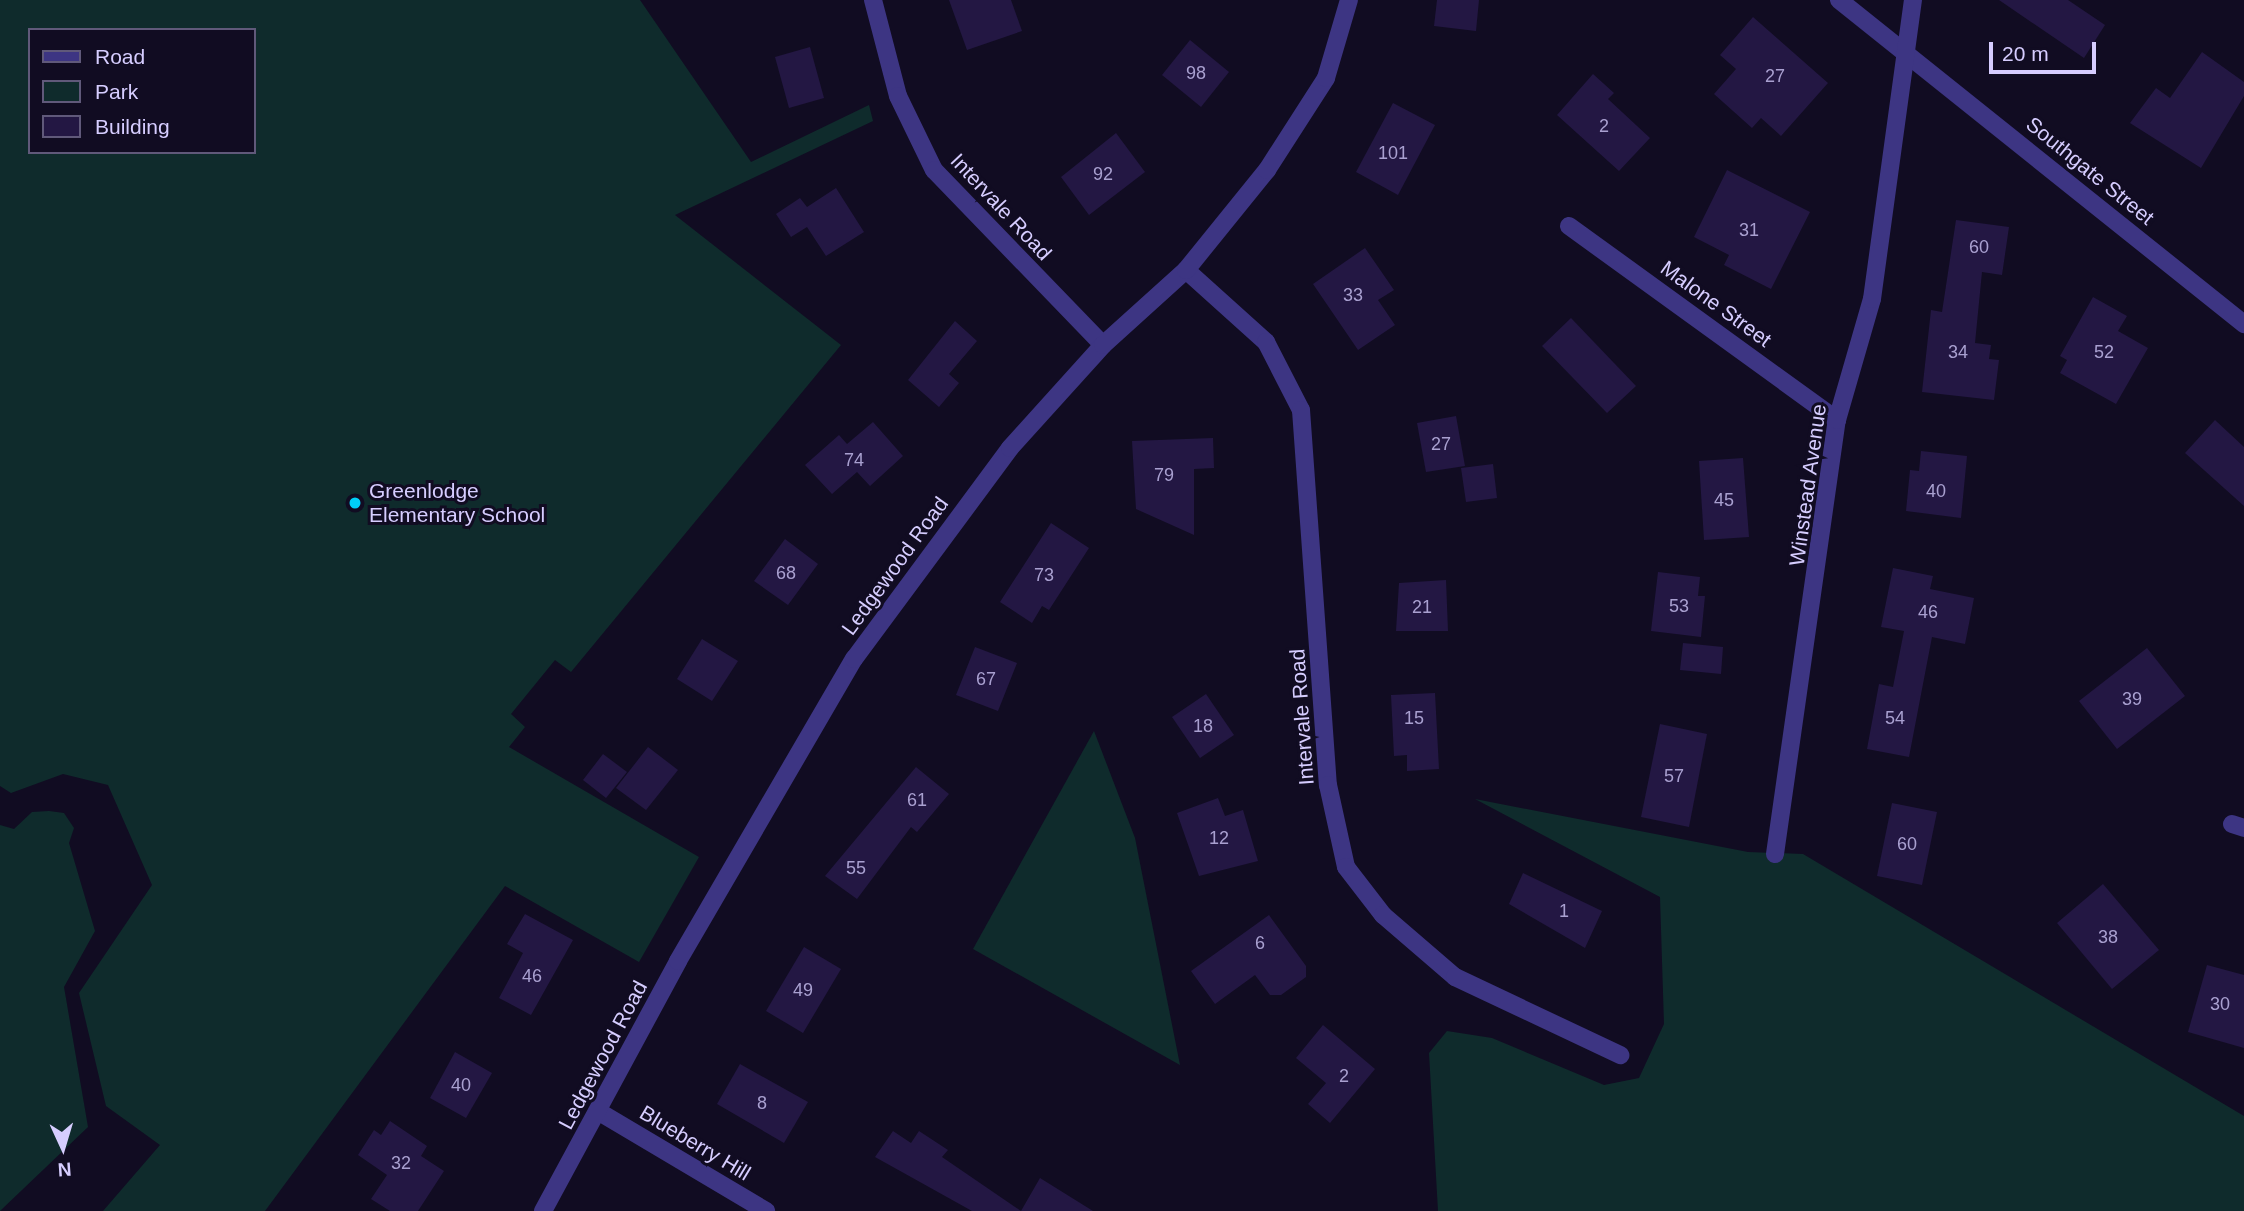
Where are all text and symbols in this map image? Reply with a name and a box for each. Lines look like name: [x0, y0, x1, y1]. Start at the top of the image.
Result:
legend: [28, 28, 256, 154]
scale bar: [1992, 28, 2099, 72]
text: 20 m: [2002, 42, 2049, 65]
text: Road: [95, 45, 145, 68]
house number: 98: [1186, 62, 1206, 84]
house number: 27: [1765, 65, 1785, 87]
text: Park: [95, 80, 138, 103]
street label: Southgate Street: [2021, 112, 2159, 230]
text: Building: [95, 115, 170, 138]
house number: 2: [1599, 115, 1609, 137]
house number: 101: [1378, 142, 1408, 164]
street label: Intervale Road: [945, 148, 1057, 266]
house number: 92: [1093, 163, 1113, 185]
house number: 31: [1739, 219, 1759, 241]
house number: 60: [1969, 236, 1989, 258]
street label: Malone Street: [1656, 255, 1776, 353]
house number: 33: [1343, 284, 1363, 306]
house number: 34: [1948, 341, 1968, 363]
house number: 52: [2094, 341, 2114, 363]
street label: Winstead Avenue: [1784, 402, 1832, 568]
house number: 27: [1431, 433, 1451, 455]
house number: 74: [844, 449, 864, 471]
house number: 79: [1154, 464, 1174, 486]
place label: Greenlodge Elementary School: [369, 478, 545, 528]
house number: 40: [1926, 480, 1946, 502]
house number: 45: [1714, 489, 1734, 511]
street label: Ledgewood Road: [836, 492, 954, 640]
marker: Greenlodge Elementary School: [347, 495, 363, 511]
house number: 68: [776, 562, 796, 584]
house number: 73: [1034, 564, 1054, 586]
house number: 53: [1669, 595, 1689, 617]
house number: 21: [1412, 596, 1432, 618]
house number: 46: [1918, 601, 1938, 623]
street label: Intervale Road: [1285, 648, 1319, 786]
house number: 67: [976, 668, 996, 690]
house number: 39: [2122, 688, 2142, 710]
house number: 15: [1404, 707, 1424, 729]
house number: 54: [1885, 707, 1905, 729]
house number: 18: [1193, 715, 1213, 737]
house number: 57: [1664, 765, 1684, 787]
house number: 61: [907, 789, 927, 811]
house number: 12: [1209, 827, 1229, 849]
house number: 60: [1897, 833, 1917, 855]
house number: 55: [846, 857, 866, 879]
house number: 1: [1559, 900, 1569, 922]
house number: 38: [2098, 926, 2118, 948]
house number: 6: [1255, 932, 1265, 954]
house number: 46: [522, 965, 542, 987]
street label: Ledgewood Road: [553, 976, 653, 1134]
house number: 49: [793, 979, 813, 1001]
house number: 30: [2210, 993, 2230, 1015]
house number: 2: [1339, 1065, 1349, 1087]
house number: 40: [451, 1074, 471, 1096]
house number: 8: [757, 1092, 767, 1114]
street label: Blueberry Hill: [635, 1100, 755, 1186]
north arrow: [28, 1113, 98, 1183]
house number: 32: [391, 1152, 411, 1174]
text: N: [57, 1158, 72, 1180]

